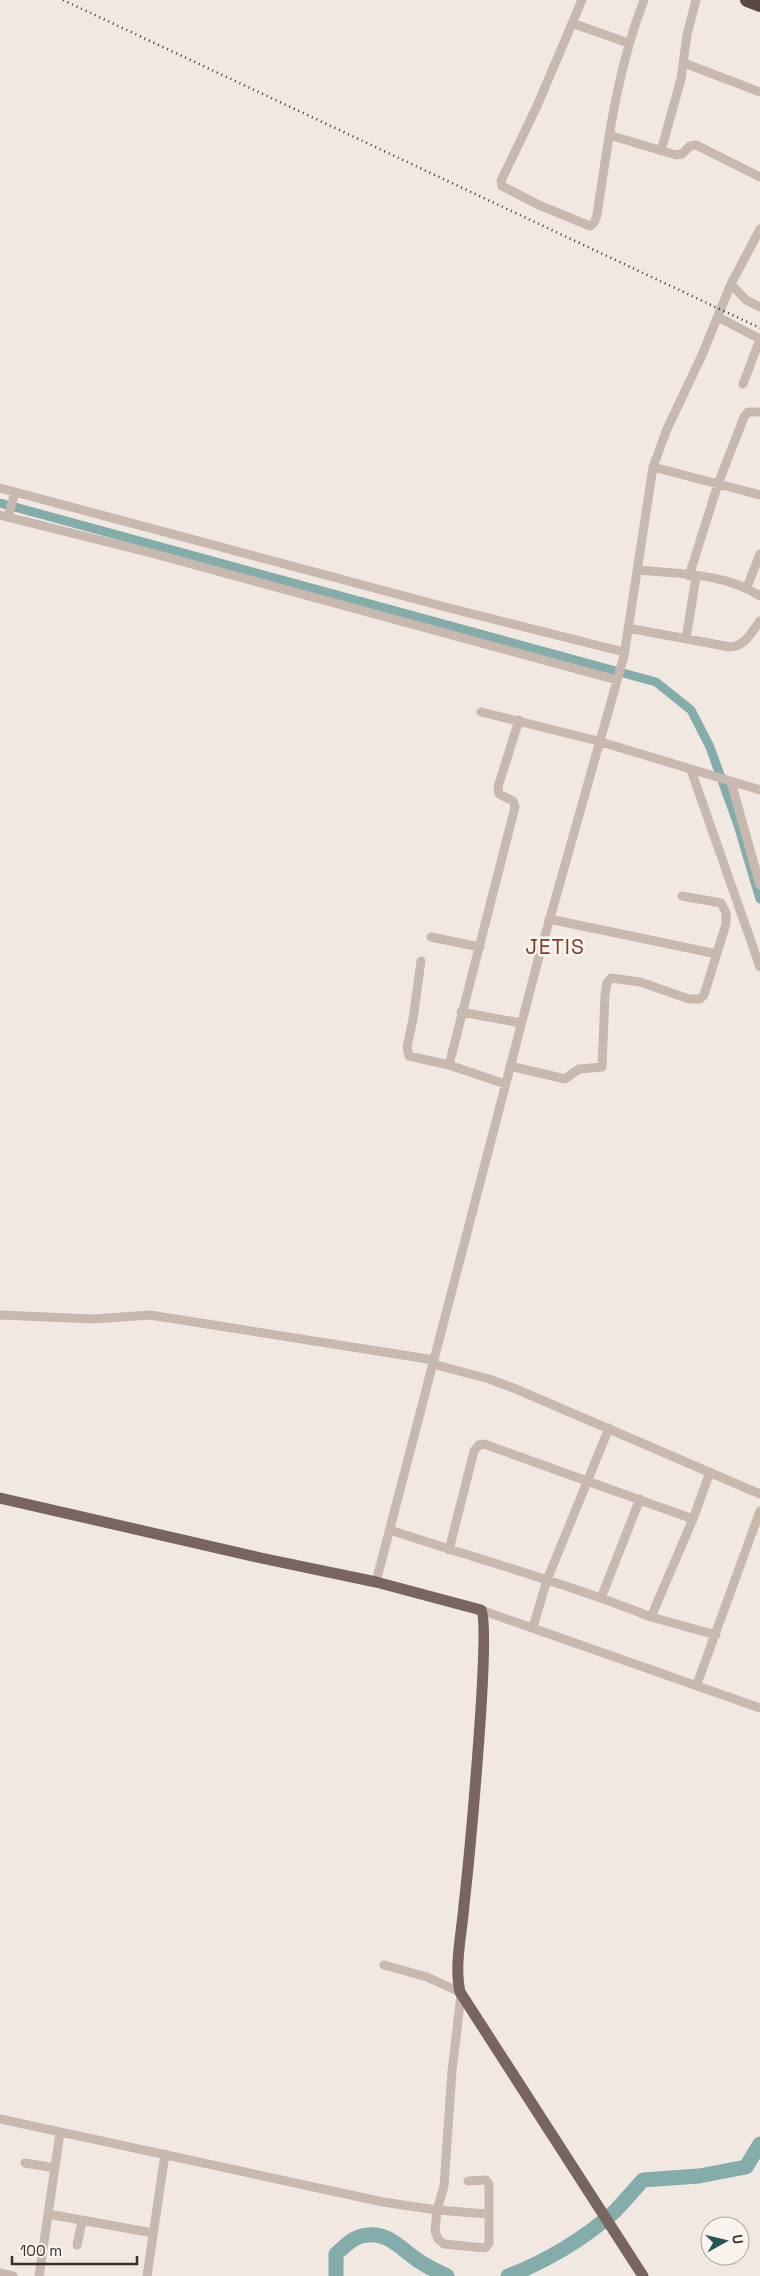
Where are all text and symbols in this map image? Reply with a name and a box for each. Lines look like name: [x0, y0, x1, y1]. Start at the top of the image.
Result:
district label: JETIS: [525, 933, 585, 960]
north arrow: [700, 2216, 750, 2266]
text: U: [728, 2233, 747, 2245]
scale bar: [12, 2234, 138, 2266]
text: 100 m: [20, 2241, 62, 2260]

